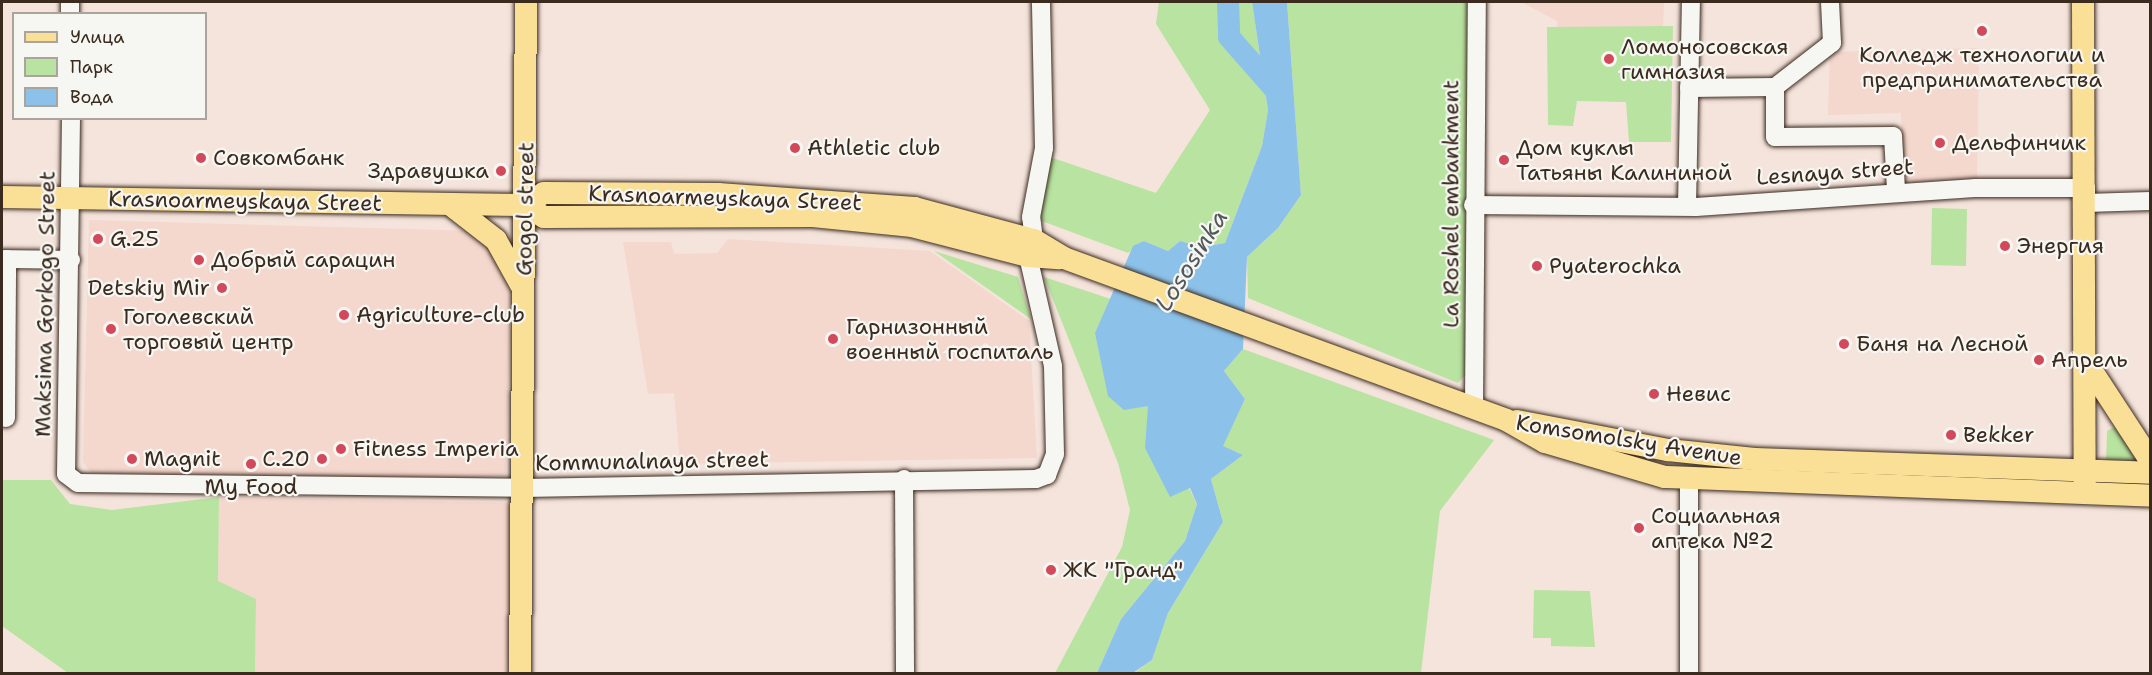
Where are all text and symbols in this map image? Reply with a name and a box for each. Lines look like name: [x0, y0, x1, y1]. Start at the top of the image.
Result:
legend: [12, 12, 207, 120]
marker: Колледж технологии и предпринимательства: [1975, 24, 1989, 38]
text: Улица: [70, 25, 124, 49]
place label: Ломоносовская гимназия: [1621, 33, 1789, 84]
place label: Колледж технологии и предпринимательства: [1859, 41, 2105, 92]
marker: Ломоносовская гимназия: [1602, 52, 1616, 66]
text: Парк: [70, 55, 113, 79]
street label: La Roshel embankment: [1438, 80, 1464, 328]
text: Вода: [70, 85, 113, 109]
place label: Дельфинчик: [1952, 130, 2086, 156]
place label: Дом куклы Татьяны Калининой: [1516, 134, 1732, 186]
place label: Athletic club: [807, 135, 940, 161]
marker: Дельфинчик: [1933, 136, 1947, 150]
marker: Athletic club: [788, 141, 802, 155]
street label: Gogol street: [511, 142, 539, 276]
place label: Совкомбанк: [213, 145, 344, 171]
marker: Совкомбанк: [194, 151, 208, 165]
marker: Дом куклы Татьяны Калининой: [1497, 153, 1511, 167]
street label: Lesnaya street: [1755, 153, 1915, 191]
place label: Здравушка: [368, 158, 489, 184]
marker: Здравушка: [494, 164, 508, 178]
street label: Maksima Gorkogo Street: [29, 171, 61, 437]
street label: Krasnoarmeyskaya Street: [588, 180, 862, 216]
street label: Krasnoarmeyskaya Street: [108, 185, 382, 217]
water label: Lososinka: [1150, 205, 1234, 317]
place label: G.25: [110, 226, 159, 252]
marker: G.25: [91, 232, 105, 246]
place label: Энергия: [2017, 233, 2104, 259]
marker: Энергия: [1998, 239, 2012, 253]
place label: Добрый сарацин: [211, 247, 395, 273]
marker: Добрый сарацин: [192, 253, 206, 267]
place label: Pyaterochka: [1549, 253, 1681, 279]
marker: Pyaterochka: [1530, 259, 1544, 273]
place label: Detskiy Mir: [88, 275, 210, 301]
marker: Detskiy Mir: [215, 281, 229, 295]
place label: Agriculture-club: [356, 302, 525, 328]
place label: Гоголевский торговый центр: [123, 303, 294, 354]
marker: Agriculture-club: [337, 308, 351, 322]
place label: Гарнизонный военный госпиталь: [846, 313, 1054, 364]
marker: Гоголевский торговый центр: [104, 322, 118, 336]
marker: Гарнизонный военный госпиталь: [824, 330, 842, 348]
place label: Баня на Лесной: [1856, 331, 2028, 357]
marker: Баня на Лесной: [1837, 337, 1851, 351]
place label: Апрель: [2051, 347, 2128, 373]
marker: Апрель: [2032, 353, 2046, 367]
place label: Невис: [1666, 381, 1731, 407]
marker: Невис: [1647, 387, 1661, 401]
street label: Komsomolsky Avenue: [1514, 409, 1744, 471]
place label: Bekker: [1963, 422, 2034, 448]
marker: Bekker: [1944, 428, 1958, 442]
place label: Fitness Imperia: [353, 436, 519, 462]
marker: Fitness Imperia: [334, 442, 348, 456]
place label: Magnit: [144, 446, 221, 472]
place label: C.20: [262, 446, 310, 472]
street label: Kommunalnaya street: [535, 446, 769, 476]
marker: Magnit: [125, 452, 139, 466]
marker: C.20: [315, 452, 329, 466]
marker: My Food: [244, 457, 258, 471]
place label: My Food: [204, 474, 298, 500]
place label: Социальная аптека №2: [1651, 502, 1781, 554]
marker: Социальная аптека №2: [1632, 521, 1646, 535]
place label: ЖК "Гранд": [1063, 557, 1183, 583]
marker: ЖК "Гранд": [1044, 563, 1058, 577]

